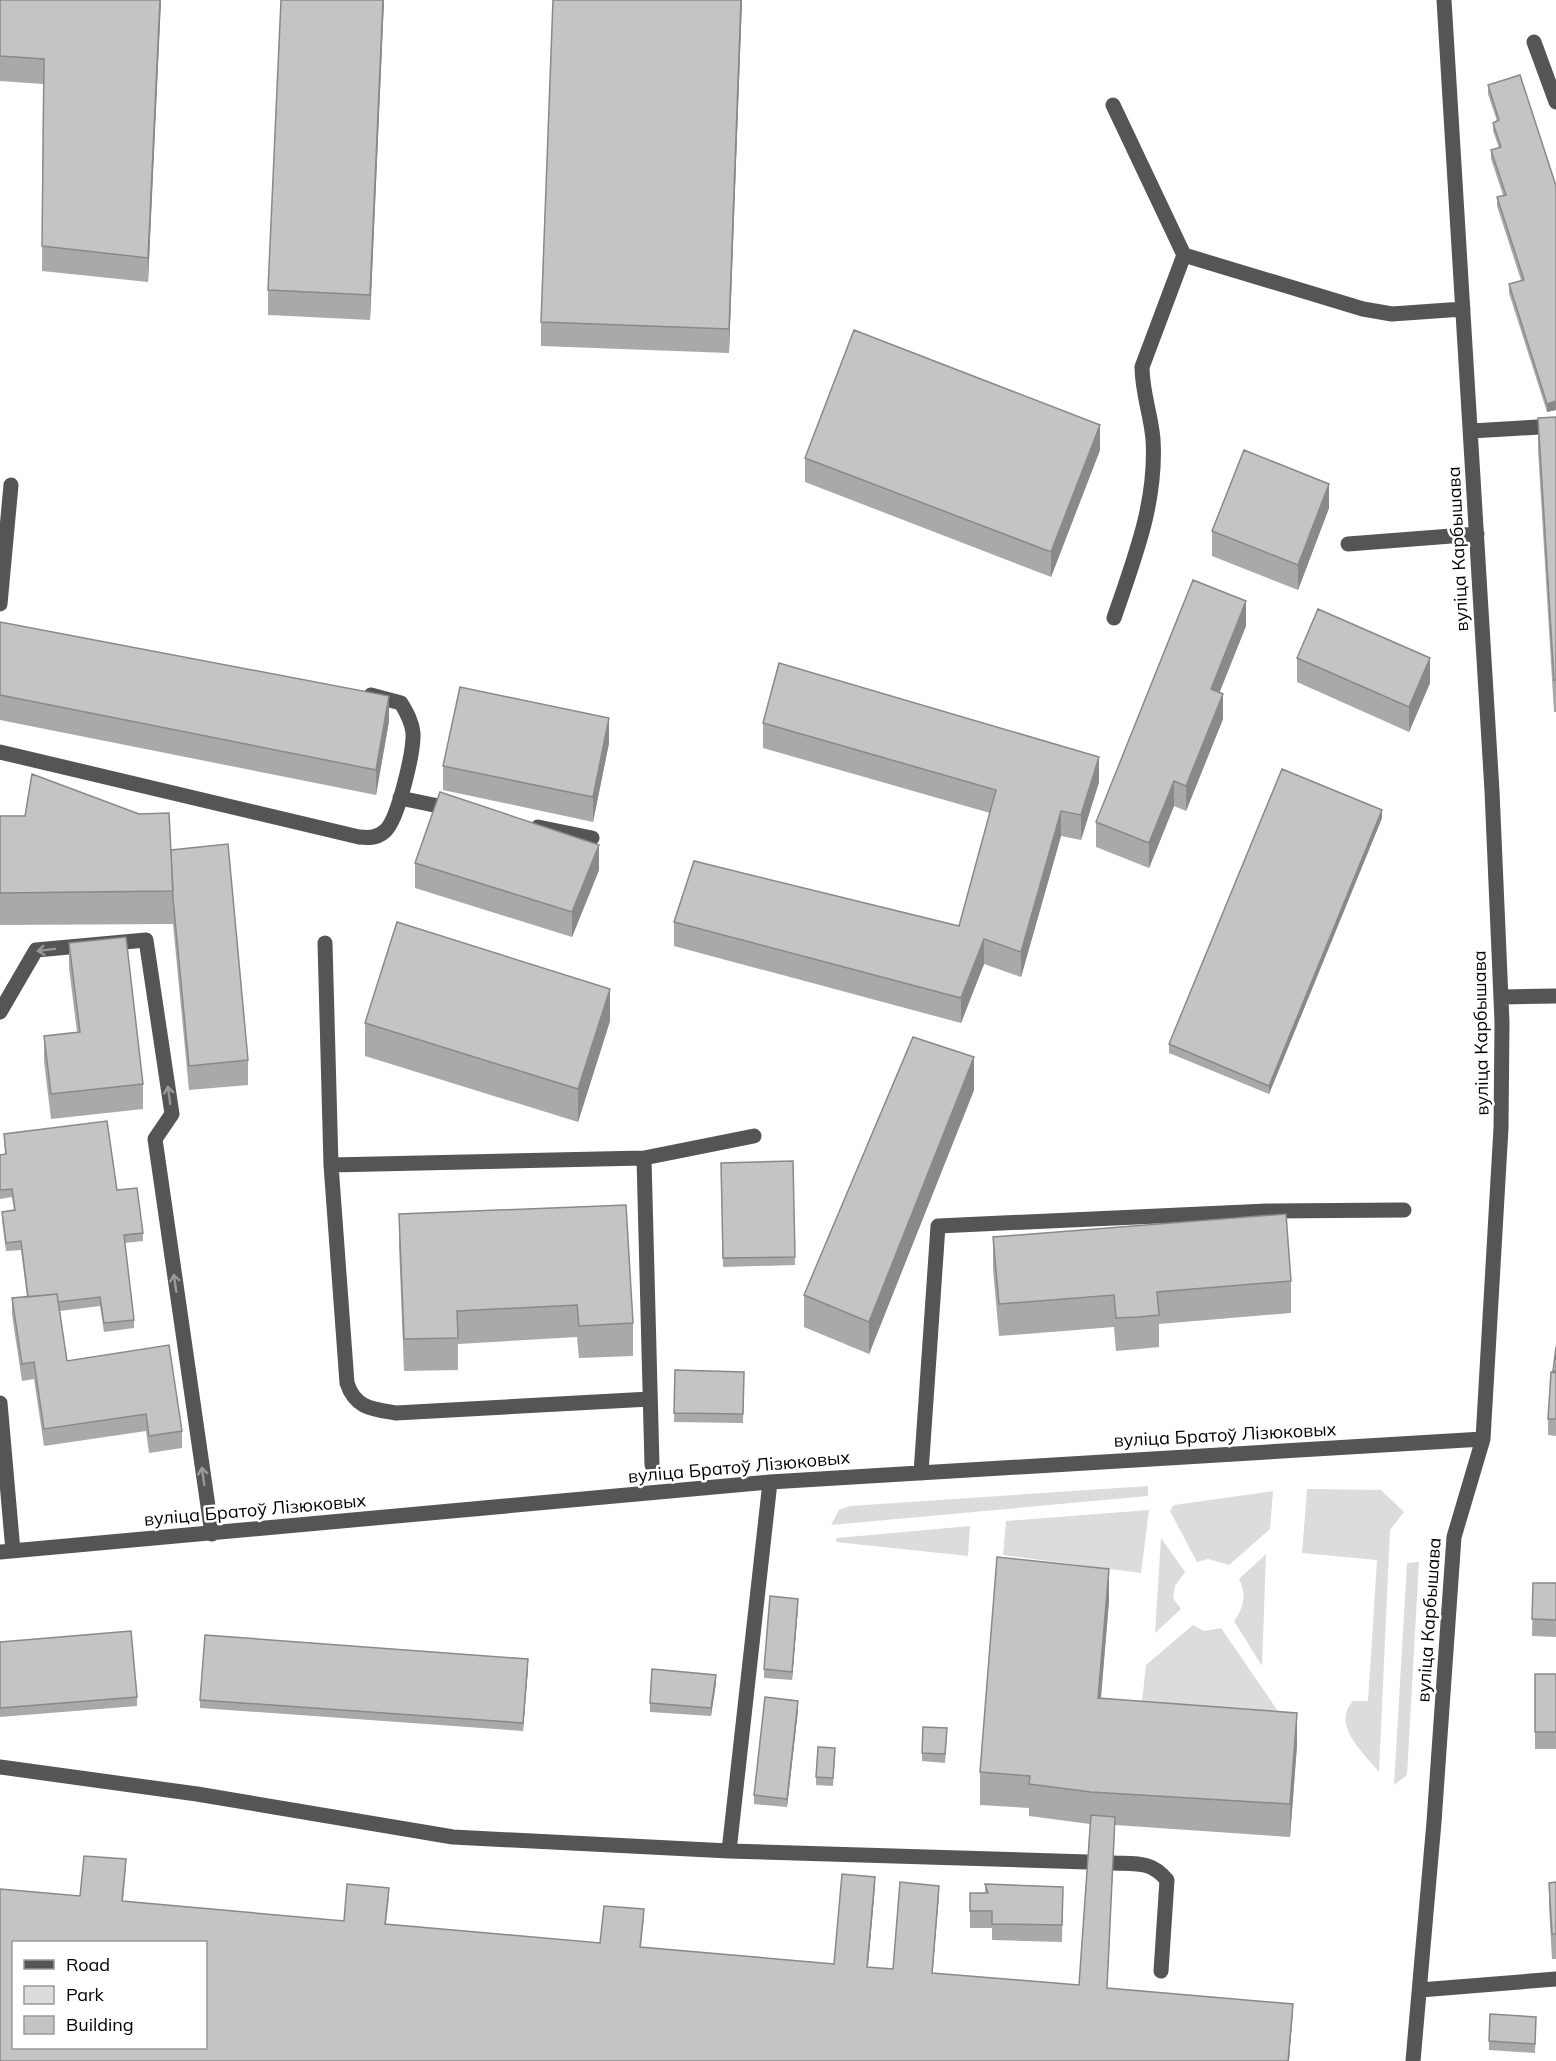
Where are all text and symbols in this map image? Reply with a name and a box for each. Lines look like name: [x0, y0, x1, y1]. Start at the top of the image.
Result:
street label: вуліца Карбышава: [1442, 466, 1473, 632]
one-way arrow: [36, 944, 56, 955]
street label: вуліца Карбышава: [1468, 950, 1493, 1116]
one-way arrow: [164, 1086, 175, 1106]
one-way arrow: [170, 1273, 181, 1293]
street label: вуліца Братоў Лізюковых: [1113, 1417, 1337, 1452]
street label: вуліца Братоў Лізюковых: [627, 1445, 851, 1488]
one-way arrow: [198, 1466, 209, 1486]
street label: вуліца Братоў Лізюковых: [143, 1488, 367, 1531]
street label: вуліца Карбышава: [1411, 1537, 1446, 1703]
legend: [12, 1941, 207, 2049]
text: Road: [66, 1953, 110, 1976]
text: Park: [66, 1983, 105, 2006]
text: Building: [66, 2013, 134, 2036]

